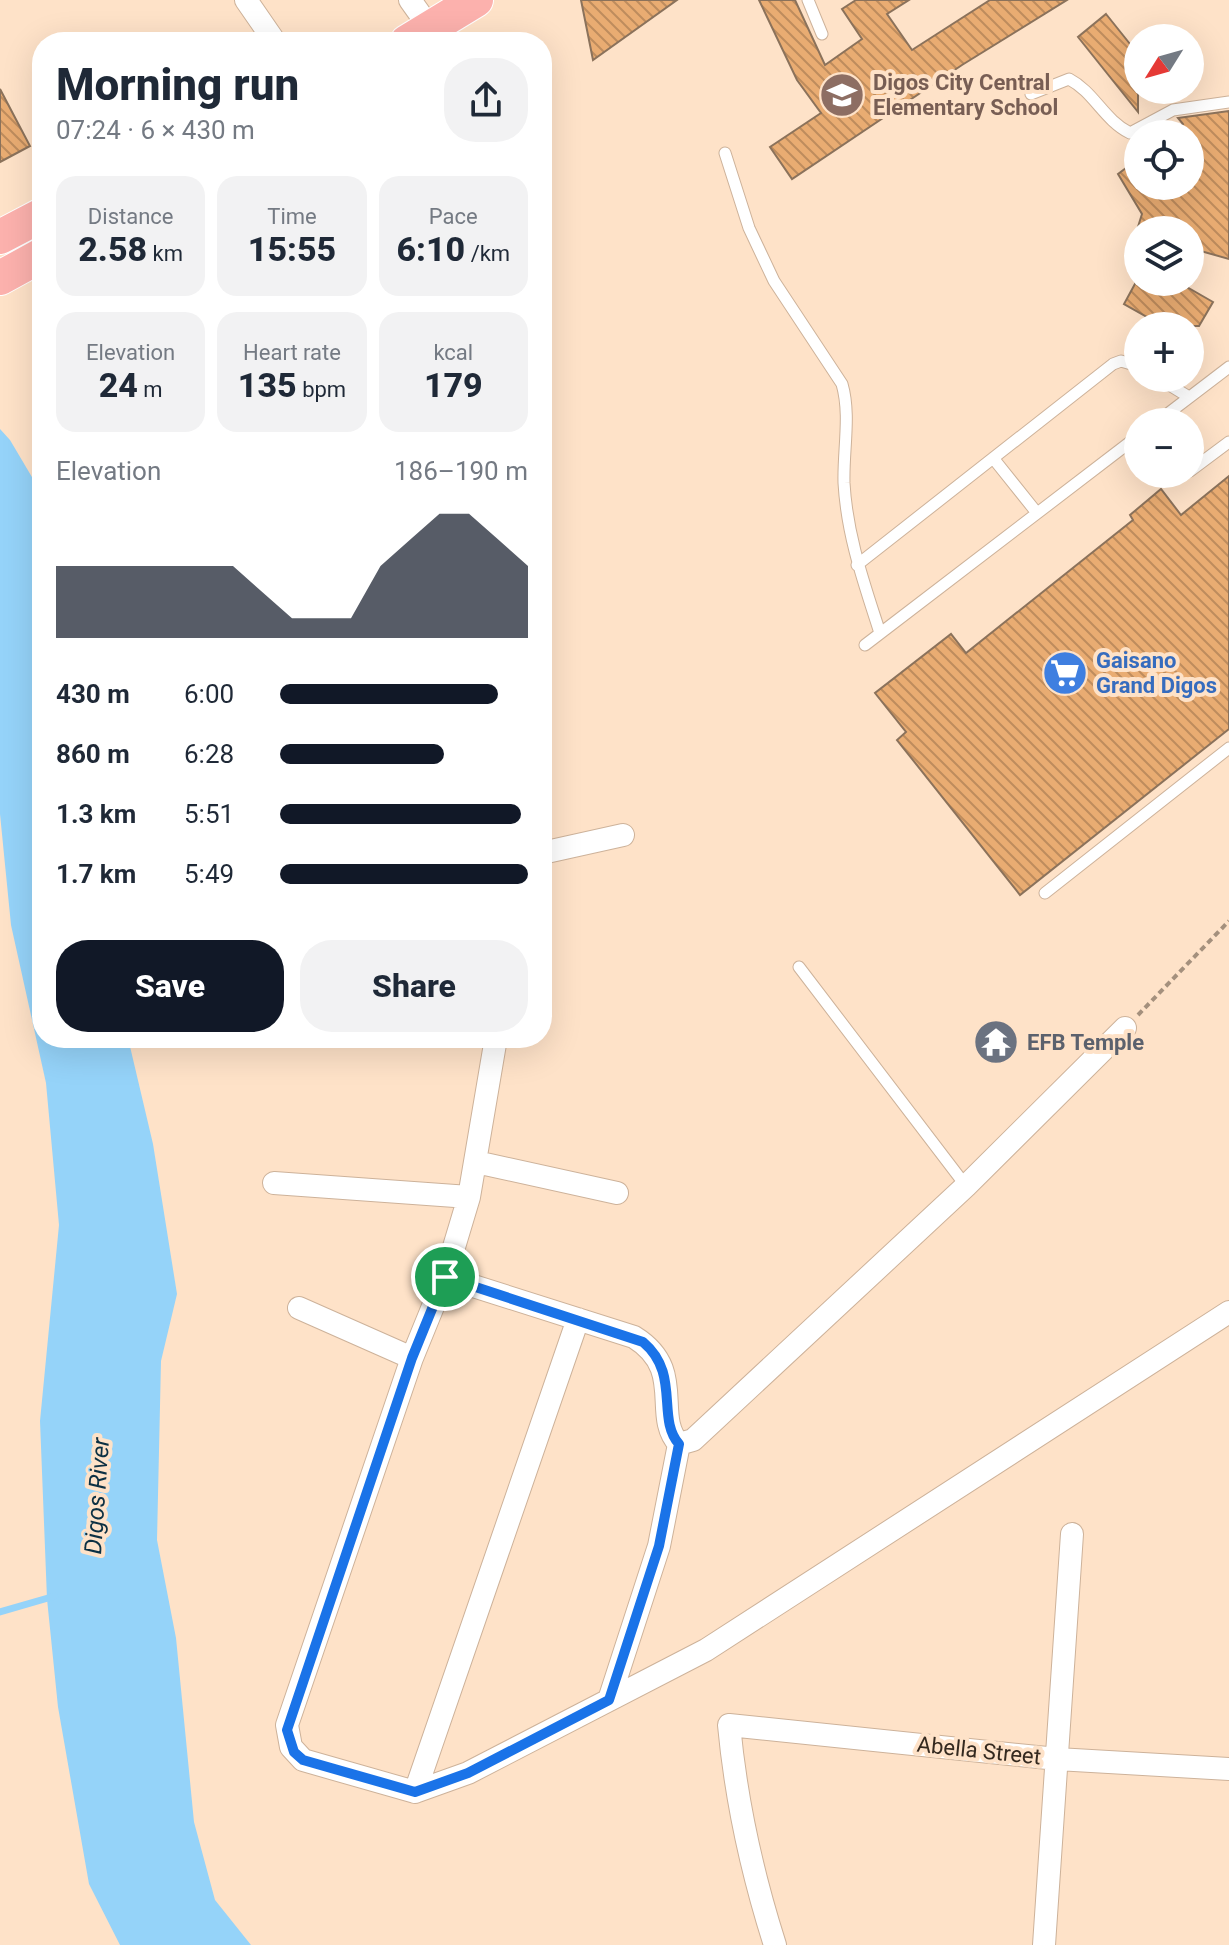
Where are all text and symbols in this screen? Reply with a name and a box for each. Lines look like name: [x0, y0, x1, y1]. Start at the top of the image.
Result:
north arrow: [1124, 24, 1204, 104]
map controls: [1124, 24, 1204, 488]
button: share: [444, 58, 528, 142]
text: Morning run: [56, 59, 299, 111]
place label: Digos City Central Elementary School: [873, 70, 1058, 120]
school or university icon: Digos City Central Elementary School: [818, 71, 866, 119]
text: 07:24 · 6 × 430 m: [56, 115, 255, 145]
button: locate: [1124, 120, 1204, 200]
text: Distance: [88, 204, 173, 229]
text: Time: [267, 204, 317, 229]
text: Pace: [429, 204, 478, 229]
button: layers: [1124, 216, 1204, 296]
text: 2.58: [78, 229, 147, 269]
text: 15:55: [248, 229, 336, 269]
text: 6:10: [396, 229, 465, 269]
text: km: [147, 241, 183, 266]
text: /km: [465, 241, 510, 266]
button: +: [1124, 312, 1204, 392]
text: Elevation: [86, 340, 175, 365]
text: Heart rate: [243, 340, 341, 365]
text: kcal: [433, 340, 473, 365]
text: 24: [99, 365, 138, 405]
text: 135: [238, 365, 297, 405]
text: 179: [424, 365, 483, 405]
text: m: [138, 377, 163, 402]
text: bpm: [297, 377, 346, 402]
button: −: [1124, 408, 1204, 488]
text: Elevation: [56, 456, 161, 486]
text: 186–190 m: [394, 456, 528, 486]
place label: Gaisano Grand Digos: [1096, 648, 1217, 698]
supermarket icon: Gaisano Grand Digos: [1041, 649, 1089, 697]
text: 430 m: [56, 679, 130, 709]
text: 6:00: [184, 679, 234, 709]
text: 860 m: [56, 739, 130, 769]
text: 6:28: [184, 739, 234, 769]
text: 1.3 km: [56, 799, 136, 829]
text: 5:51: [184, 799, 234, 829]
text: 1.7 km: [56, 859, 136, 889]
text: 5:49: [184, 859, 234, 889]
button: Save: [56, 940, 284, 1032]
button: Share: [300, 940, 528, 1032]
temple icon: EFB Temple: [972, 1018, 1020, 1066]
place label: EFB Temple: [1027, 1030, 1144, 1055]
pin: [411, 1243, 479, 1311]
icon: arrive: [423, 1255, 467, 1299]
water label: Digos River: [79, 1436, 115, 1555]
street label: Abella Street: [916, 1732, 1042, 1769]

